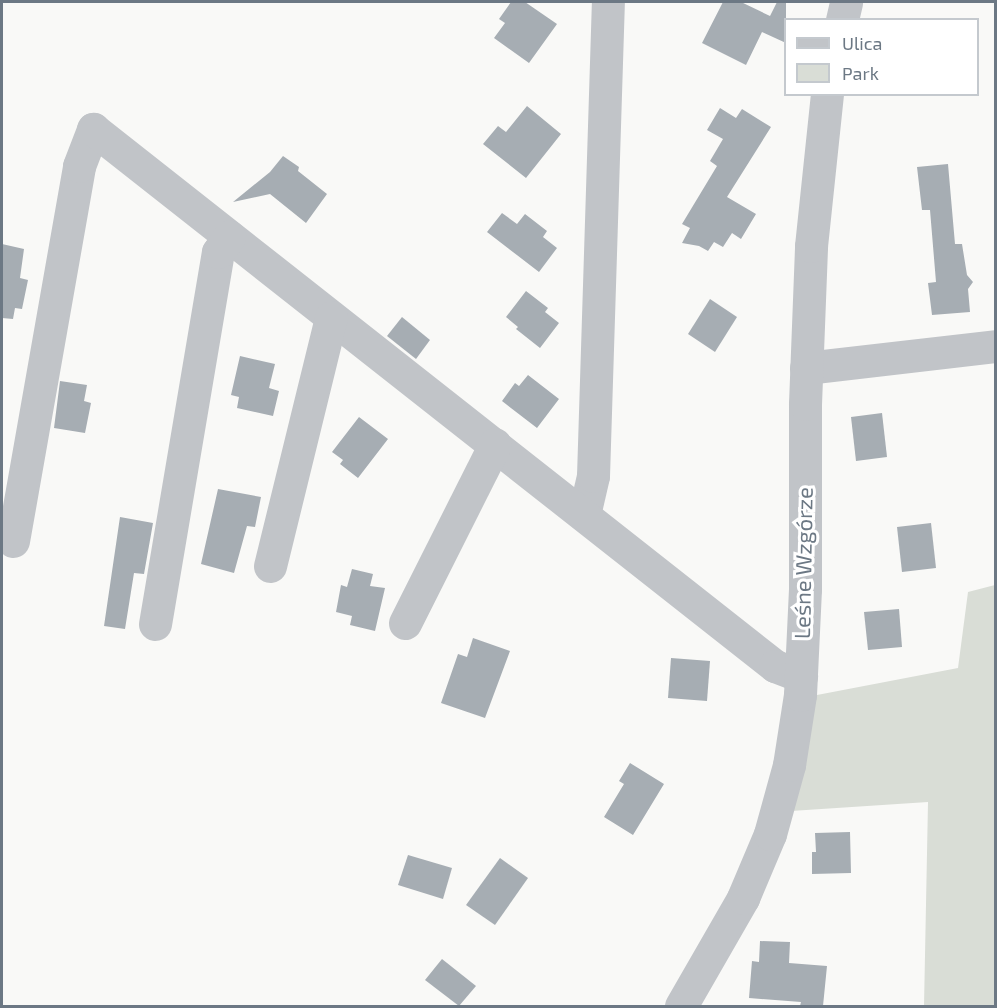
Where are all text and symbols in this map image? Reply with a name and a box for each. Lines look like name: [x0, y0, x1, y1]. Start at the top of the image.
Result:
legend: [784, 18, 979, 96]
text: Ulica: [842, 32, 882, 54]
text: Park: [842, 62, 879, 84]
street label: Leśne Wzgórze: [788, 487, 818, 639]

